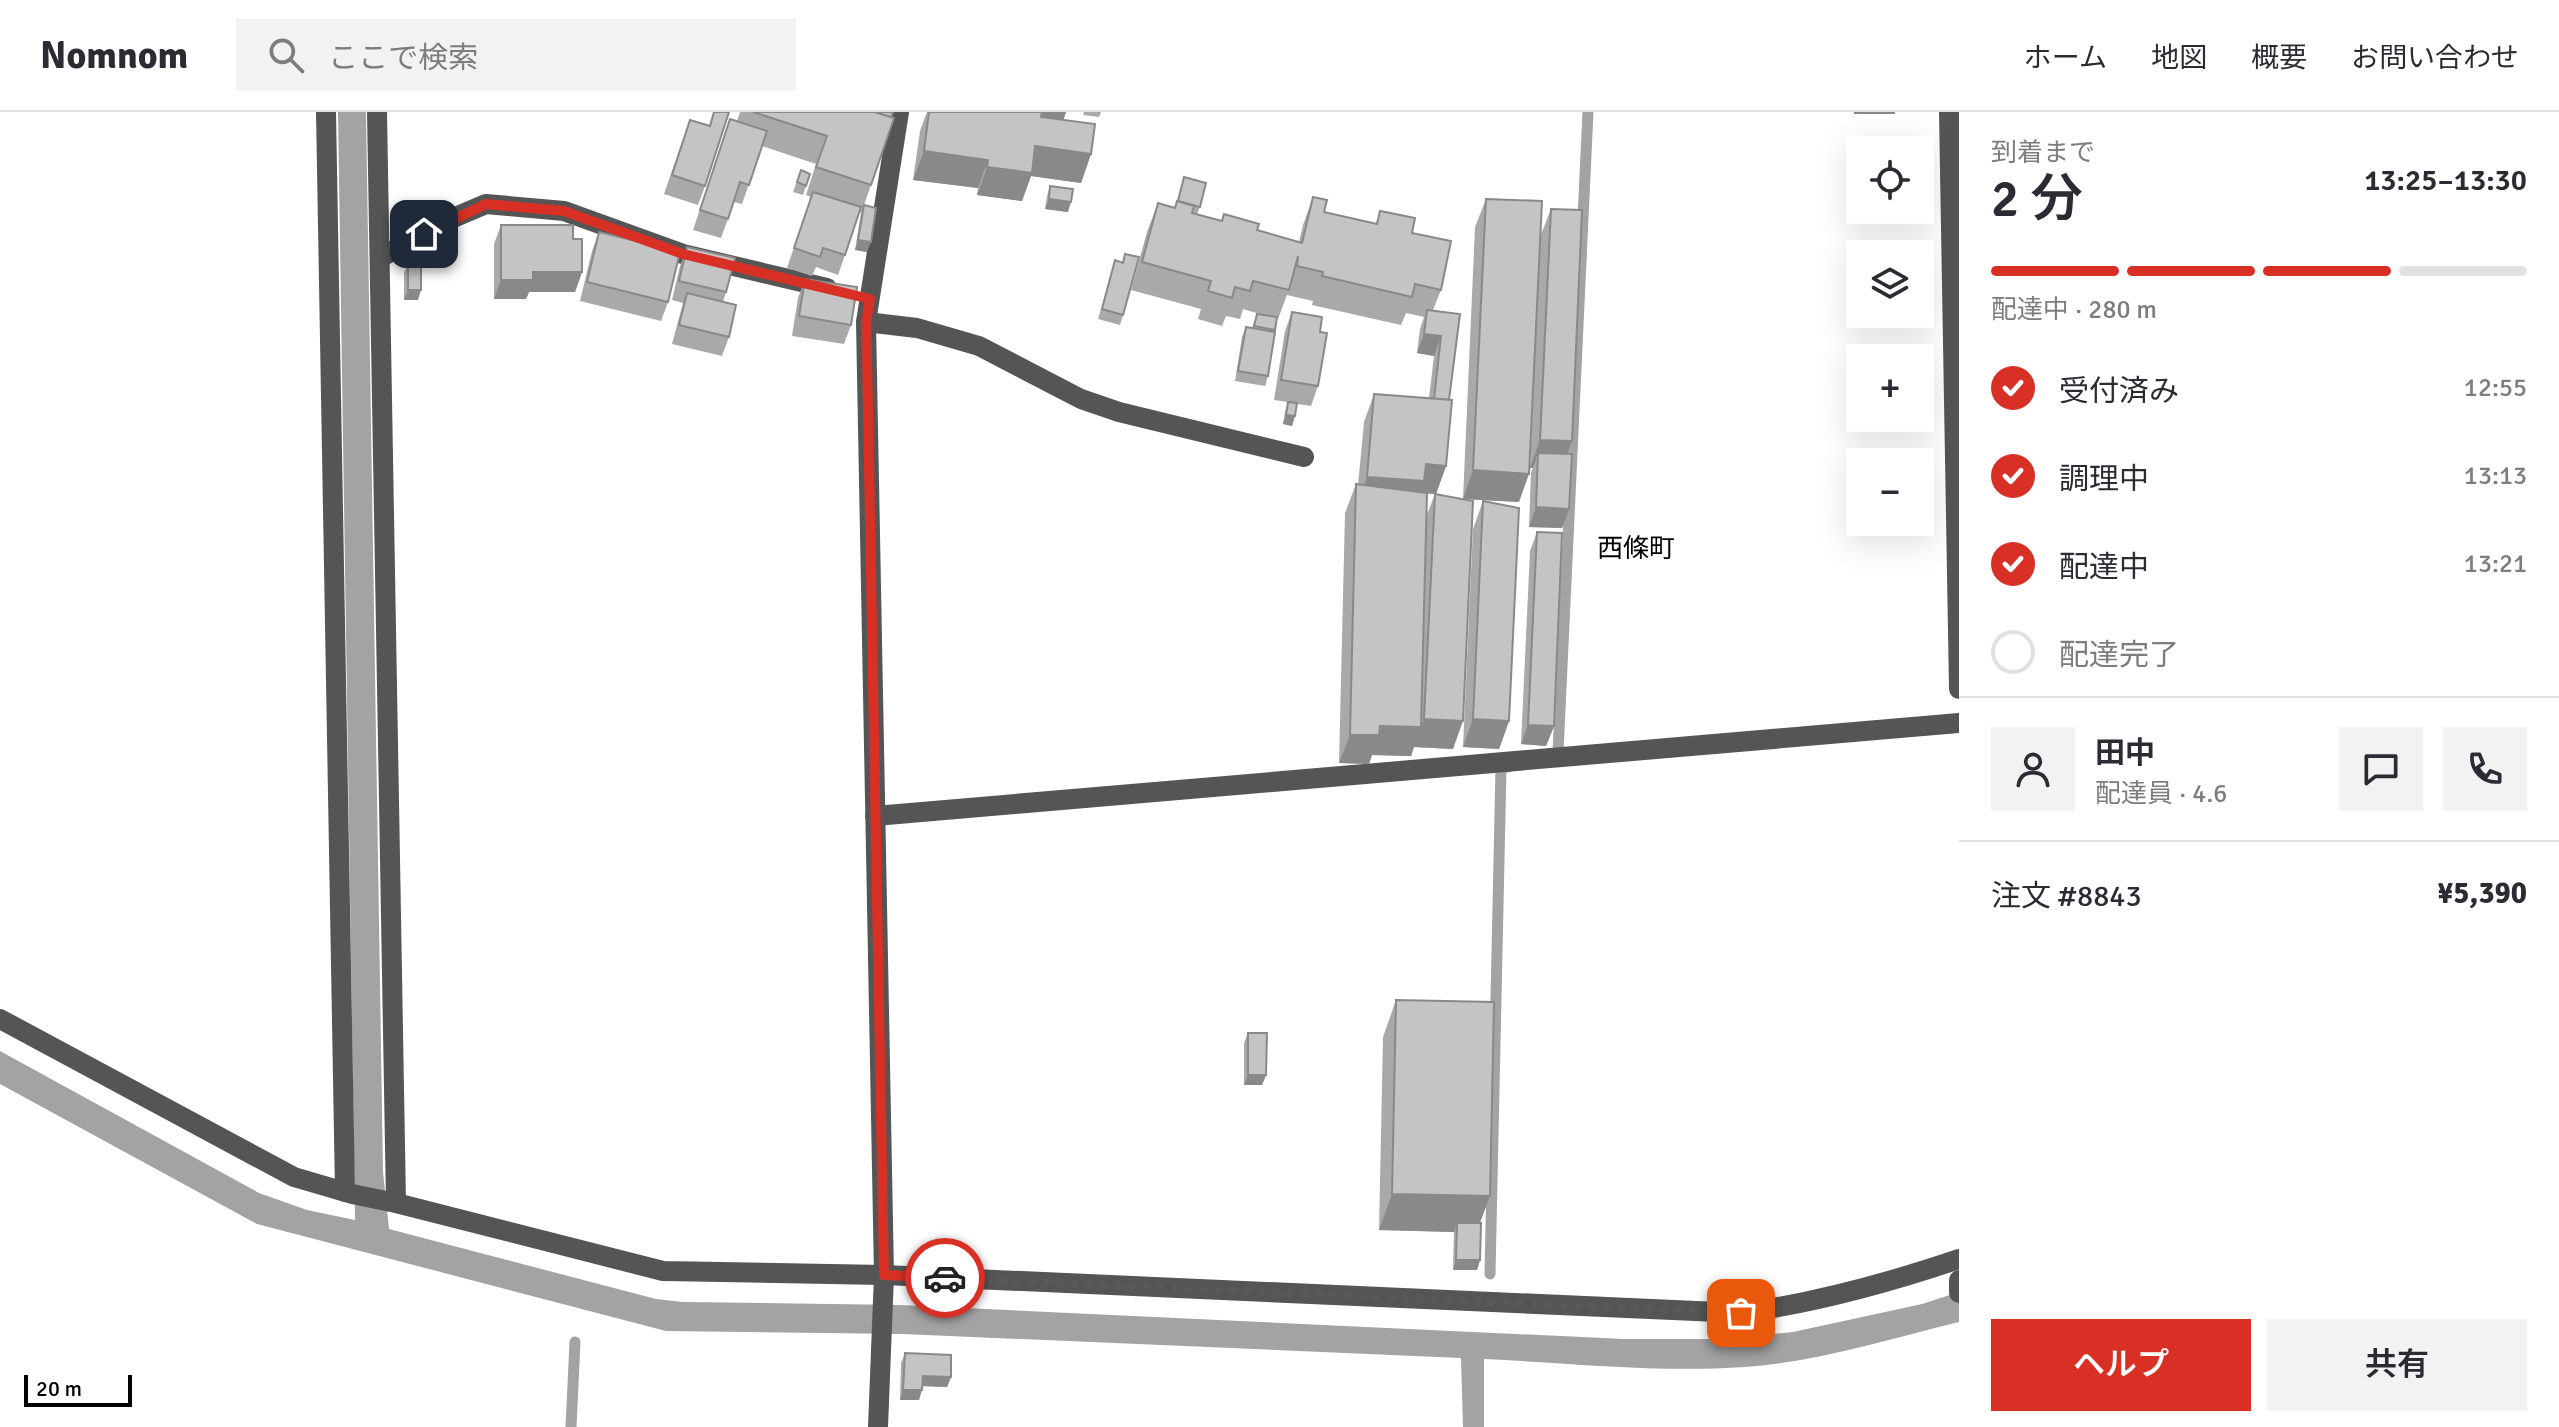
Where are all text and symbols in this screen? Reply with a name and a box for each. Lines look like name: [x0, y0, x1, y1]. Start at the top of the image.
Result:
search box: [236, 19, 796, 91]
text: Nomnom: [40, 32, 188, 79]
icon: search: [264, 33, 308, 77]
text: ここで検索: [328, 40, 478, 77]
text: ホーム: [2024, 41, 2107, 75]
text: 地図: [2151, 41, 2207, 75]
text: 概要: [2251, 41, 2307, 75]
text: お問い合わせ: [2351, 41, 2519, 75]
map controls: [1846, 136, 1934, 536]
button: locate: [1846, 136, 1934, 224]
text: 到着まで: [1991, 137, 2095, 169]
text: 13:25–13:30: [2364, 162, 2527, 199]
text: 2 分: [1991, 167, 2083, 231]
pin: [390, 200, 458, 268]
icon: home: [402, 212, 446, 256]
button: layers: [1846, 240, 1934, 328]
text: 配達中 · 280 m: [1991, 294, 2157, 326]
button: +: [1846, 344, 1934, 432]
icon: check: [1991, 366, 2035, 410]
text: 12:55: [2464, 372, 2527, 404]
text: 受付済み: [2059, 373, 2179, 410]
button: −: [1846, 448, 1934, 536]
icon: check: [1991, 454, 2035, 498]
text: 13:13: [2464, 460, 2527, 492]
text: 調理中: [2059, 461, 2149, 498]
district label: 西條町: [1597, 533, 1675, 565]
icon: check: [1991, 542, 2035, 586]
text: 13:21: [2464, 548, 2527, 580]
text: 配達中: [2059, 549, 2149, 586]
text: 配達完了: [2059, 637, 2179, 674]
button: person: [1991, 727, 2075, 811]
button: chat: [2339, 727, 2423, 811]
button: phone: [2443, 727, 2527, 811]
text: 田中: [2095, 735, 2155, 772]
text: 配達員 · 4.6: [2095, 778, 2227, 810]
text: ¥5,390: [2437, 875, 2527, 912]
text: 注文 #8843: [1991, 878, 2142, 915]
courier: [905, 1238, 985, 1318]
icon: car: [923, 1256, 967, 1300]
pin: [1707, 1279, 1775, 1347]
icon: bag: [1719, 1291, 1763, 1335]
button: ヘルプ: [1991, 1319, 2251, 1411]
button: 共有: [2267, 1319, 2527, 1411]
scale bar: [24, 1371, 132, 1407]
text: 20 m: [36, 1375, 82, 1402]

